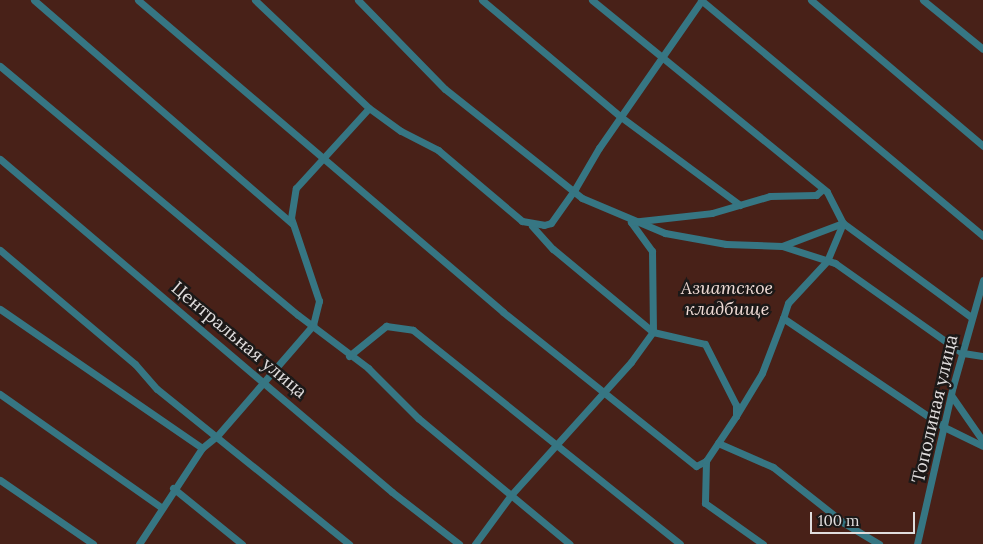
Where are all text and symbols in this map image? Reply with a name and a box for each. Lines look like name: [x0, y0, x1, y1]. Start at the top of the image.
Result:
street label: Центральная улица: [167, 277, 311, 403]
park label: Азиатское кладбище: [681, 278, 773, 320]
street label: Тополиная улица: [907, 333, 963, 485]
scale bar: [813, 502, 918, 534]
text: 100 m: [818, 511, 859, 530]

